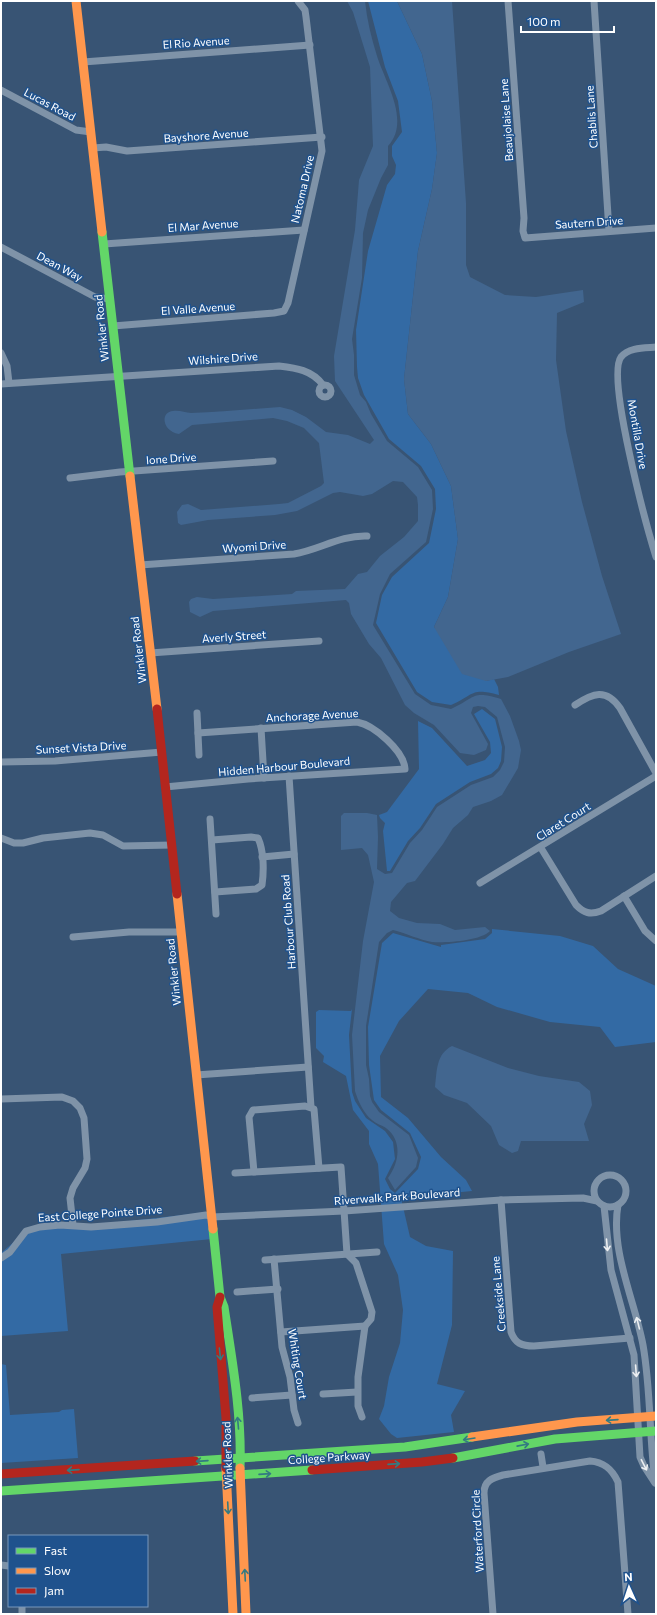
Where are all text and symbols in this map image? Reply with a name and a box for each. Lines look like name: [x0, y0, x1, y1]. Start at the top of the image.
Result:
scale bar: [521, 8, 614, 34]
text: 100 m: [527, 14, 561, 28]
street label: El Rio Avenue: [162, 33, 230, 51]
street label: Beaujolaise Lane: [497, 78, 515, 162]
street label: Lucas Road: [22, 85, 78, 123]
street label: Chablis Lane: [582, 85, 600, 149]
street label: Bayshore Avenue: [163, 126, 249, 144]
street label: Natoma Drive: [288, 154, 316, 224]
street label: Sautern Drive: [555, 213, 624, 231]
street label: El Mar Avenue: [167, 216, 239, 234]
street label: Dean Way: [35, 249, 85, 284]
street label: Winkler Road: [91, 294, 111, 362]
street label: El Valle Avenue: [160, 299, 236, 317]
street label: Wilshire Drive: [188, 349, 258, 367]
street label: Montilla Drive: [625, 398, 651, 470]
street label: Ione Drive: [145, 450, 197, 466]
street label: Wyomi Drive: [222, 537, 287, 555]
street label: Winkler Road: [127, 616, 149, 684]
street label: Averly Street: [201, 627, 267, 645]
street label: Anchorage Avenue: [265, 706, 359, 724]
street label: Sunset Vista Drive: [35, 738, 127, 756]
street label: Hidden Harbour Boulevard: [218, 754, 350, 778]
street label: Claret Court: [533, 799, 593, 843]
street label: Harbour Club Road: [278, 874, 298, 970]
street label: Winkler Road: [163, 938, 183, 1006]
street label: Riverwalk Park Boulevard: [334, 1185, 460, 1207]
street label: East College Pointe Drive: [37, 1202, 163, 1224]
one-way arrow: [604, 1238, 611, 1251]
street label: Creekside Lane: [488, 1256, 508, 1332]
one-way arrow: [633, 1317, 641, 1330]
street label: Whiting Court: [286, 1328, 310, 1401]
one-way arrow: [216, 1347, 224, 1360]
one-way arrow: [632, 1364, 639, 1377]
one-way arrow: [606, 1416, 619, 1423]
one-way arrow: [235, 1417, 242, 1430]
street label: Winkler Road: [219, 1421, 235, 1489]
one-way arrow: [463, 1435, 476, 1443]
one-way arrow: [516, 1440, 529, 1448]
street label: College Parkway: [287, 1448, 371, 1466]
one-way arrow: [196, 1457, 209, 1464]
one-way arrow: [641, 1459, 648, 1471]
one-way arrow: [388, 1461, 401, 1468]
one-way arrow: [67, 1466, 80, 1473]
one-way arrow: [258, 1470, 271, 1477]
street label: Waterford Circle: [468, 1489, 486, 1573]
one-way arrow: [224, 1501, 232, 1514]
legend: [8, 1535, 148, 1607]
text: Fast: [44, 1543, 67, 1557]
text: Slow: [44, 1563, 71, 1577]
north arrow: [609, 1567, 649, 1607]
one-way arrow: [241, 1569, 248, 1582]
text: N: [624, 1570, 633, 1583]
text: Jam: [44, 1583, 64, 1598]

